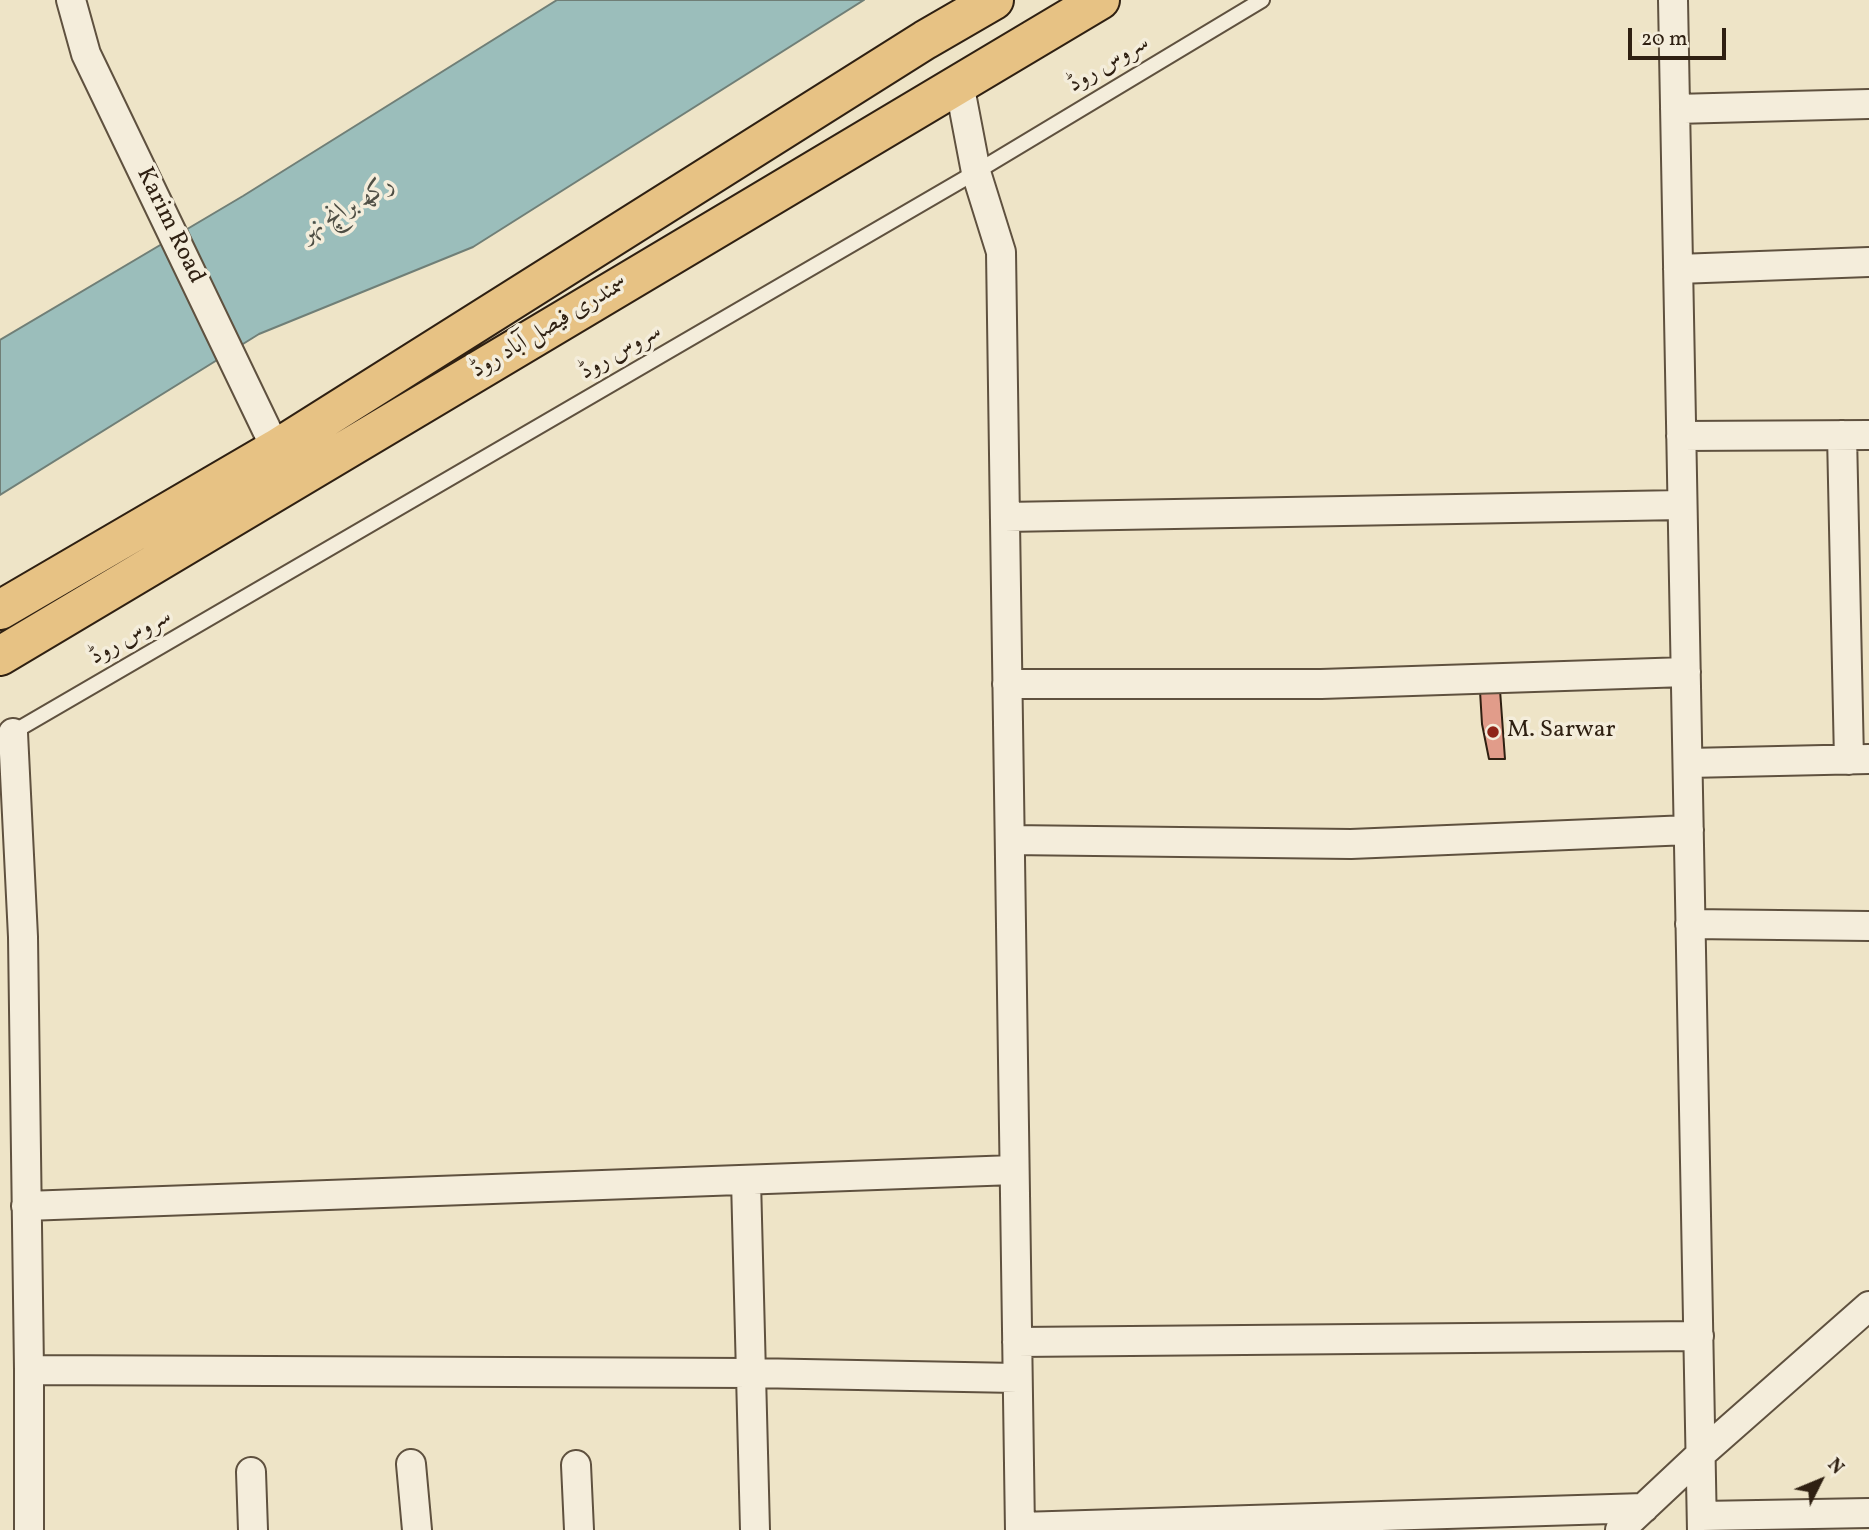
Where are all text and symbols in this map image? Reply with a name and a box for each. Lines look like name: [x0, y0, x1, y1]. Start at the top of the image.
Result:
scale bar: [1631, 14, 1729, 58]
text: 20 m: [1641, 25, 1687, 54]
street label: سروس روڈ: [1063, 30, 1155, 100]
street label: Karim Road: [128, 163, 210, 289]
water label: رکھ برانچ نہر: [295, 170, 401, 250]
street label: سمندری فیصل آباد روڈ: [466, 270, 634, 386]
street label: سروس روڈ: [575, 318, 667, 388]
street label: سروس روڈ: [85, 603, 177, 673]
place label: M. Sarwar: [1507, 718, 1616, 746]
marker: M. Sarwar: [1485, 724, 1501, 740]
north arrow: [1785, 1446, 1855, 1516]
text: N: [1821, 1453, 1850, 1481]

